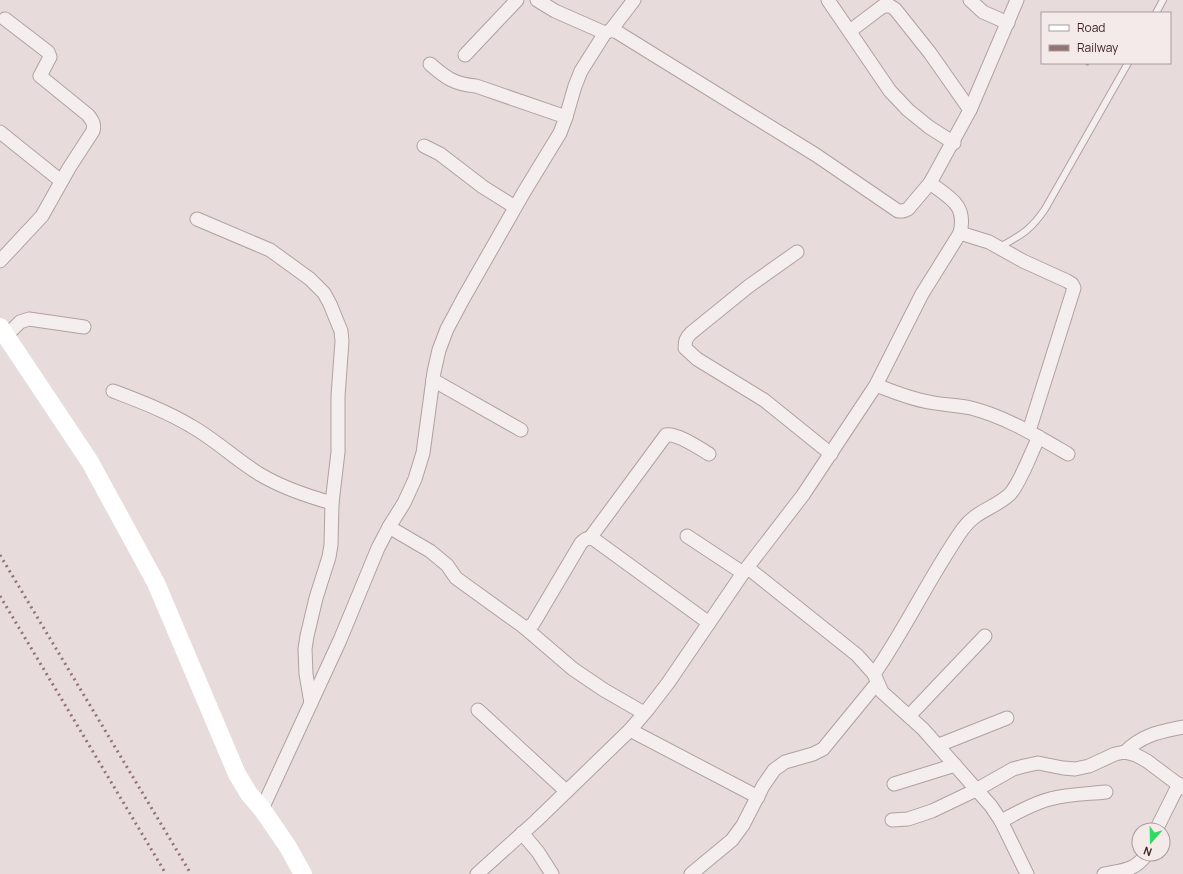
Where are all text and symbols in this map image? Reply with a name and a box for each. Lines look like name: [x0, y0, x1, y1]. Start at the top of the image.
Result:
legend: [1041, 12, 1171, 64]
text: Road: [1077, 19, 1105, 36]
text: Railway: [1077, 39, 1119, 56]
north arrow: [1131, 822, 1171, 862]
text: N: [1141, 843, 1154, 860]

